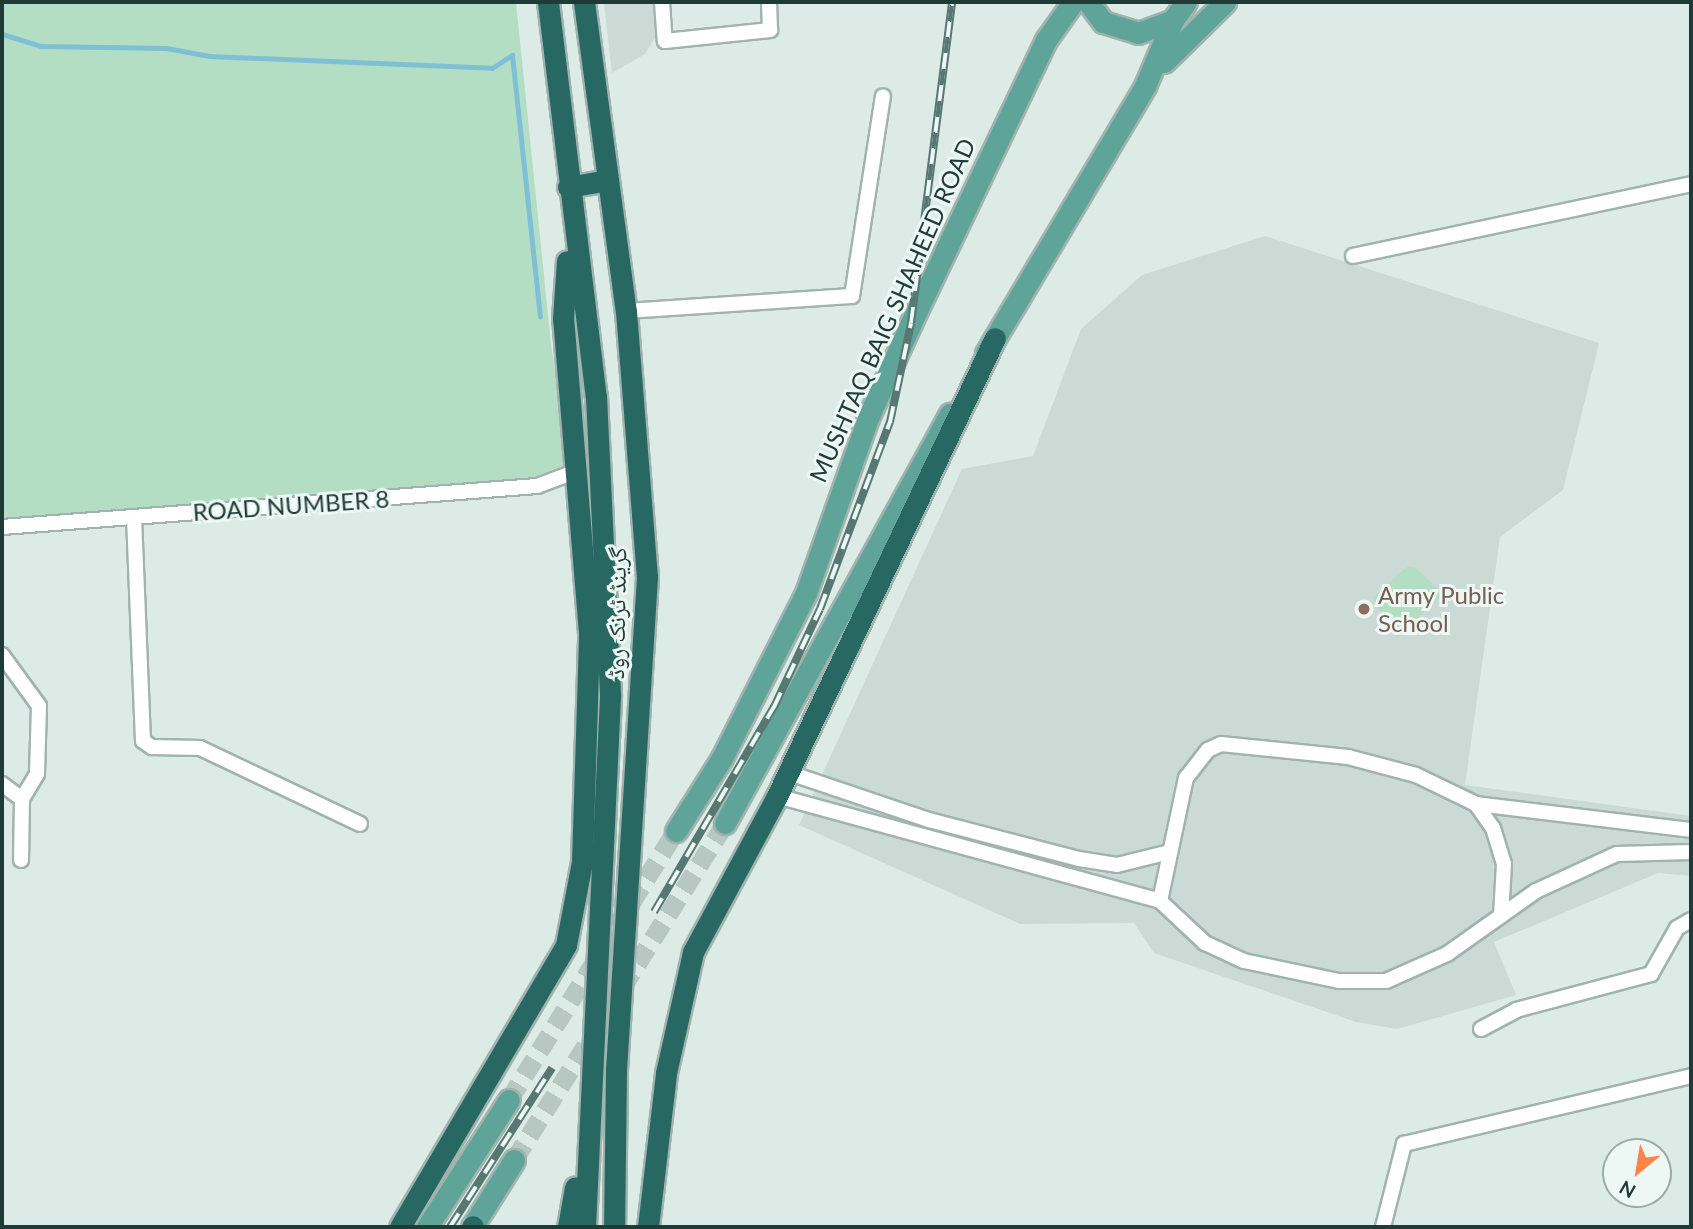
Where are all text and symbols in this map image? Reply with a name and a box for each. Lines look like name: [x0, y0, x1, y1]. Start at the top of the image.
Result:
street label: MUSHTAQ BAIG SHAHEED ROAD: [803, 134, 981, 486]
street label: ROAD NUMBER 8: [192, 484, 390, 526]
street label: گرینڈ ٹرنک روڈ: [600, 547, 632, 679]
place label: Army Public School: [1378, 581, 1505, 637]
marker: Army Public School: [1356, 601, 1372, 617]
north arrow: [1602, 1138, 1672, 1208]
text: N: [1615, 1176, 1639, 1204]

